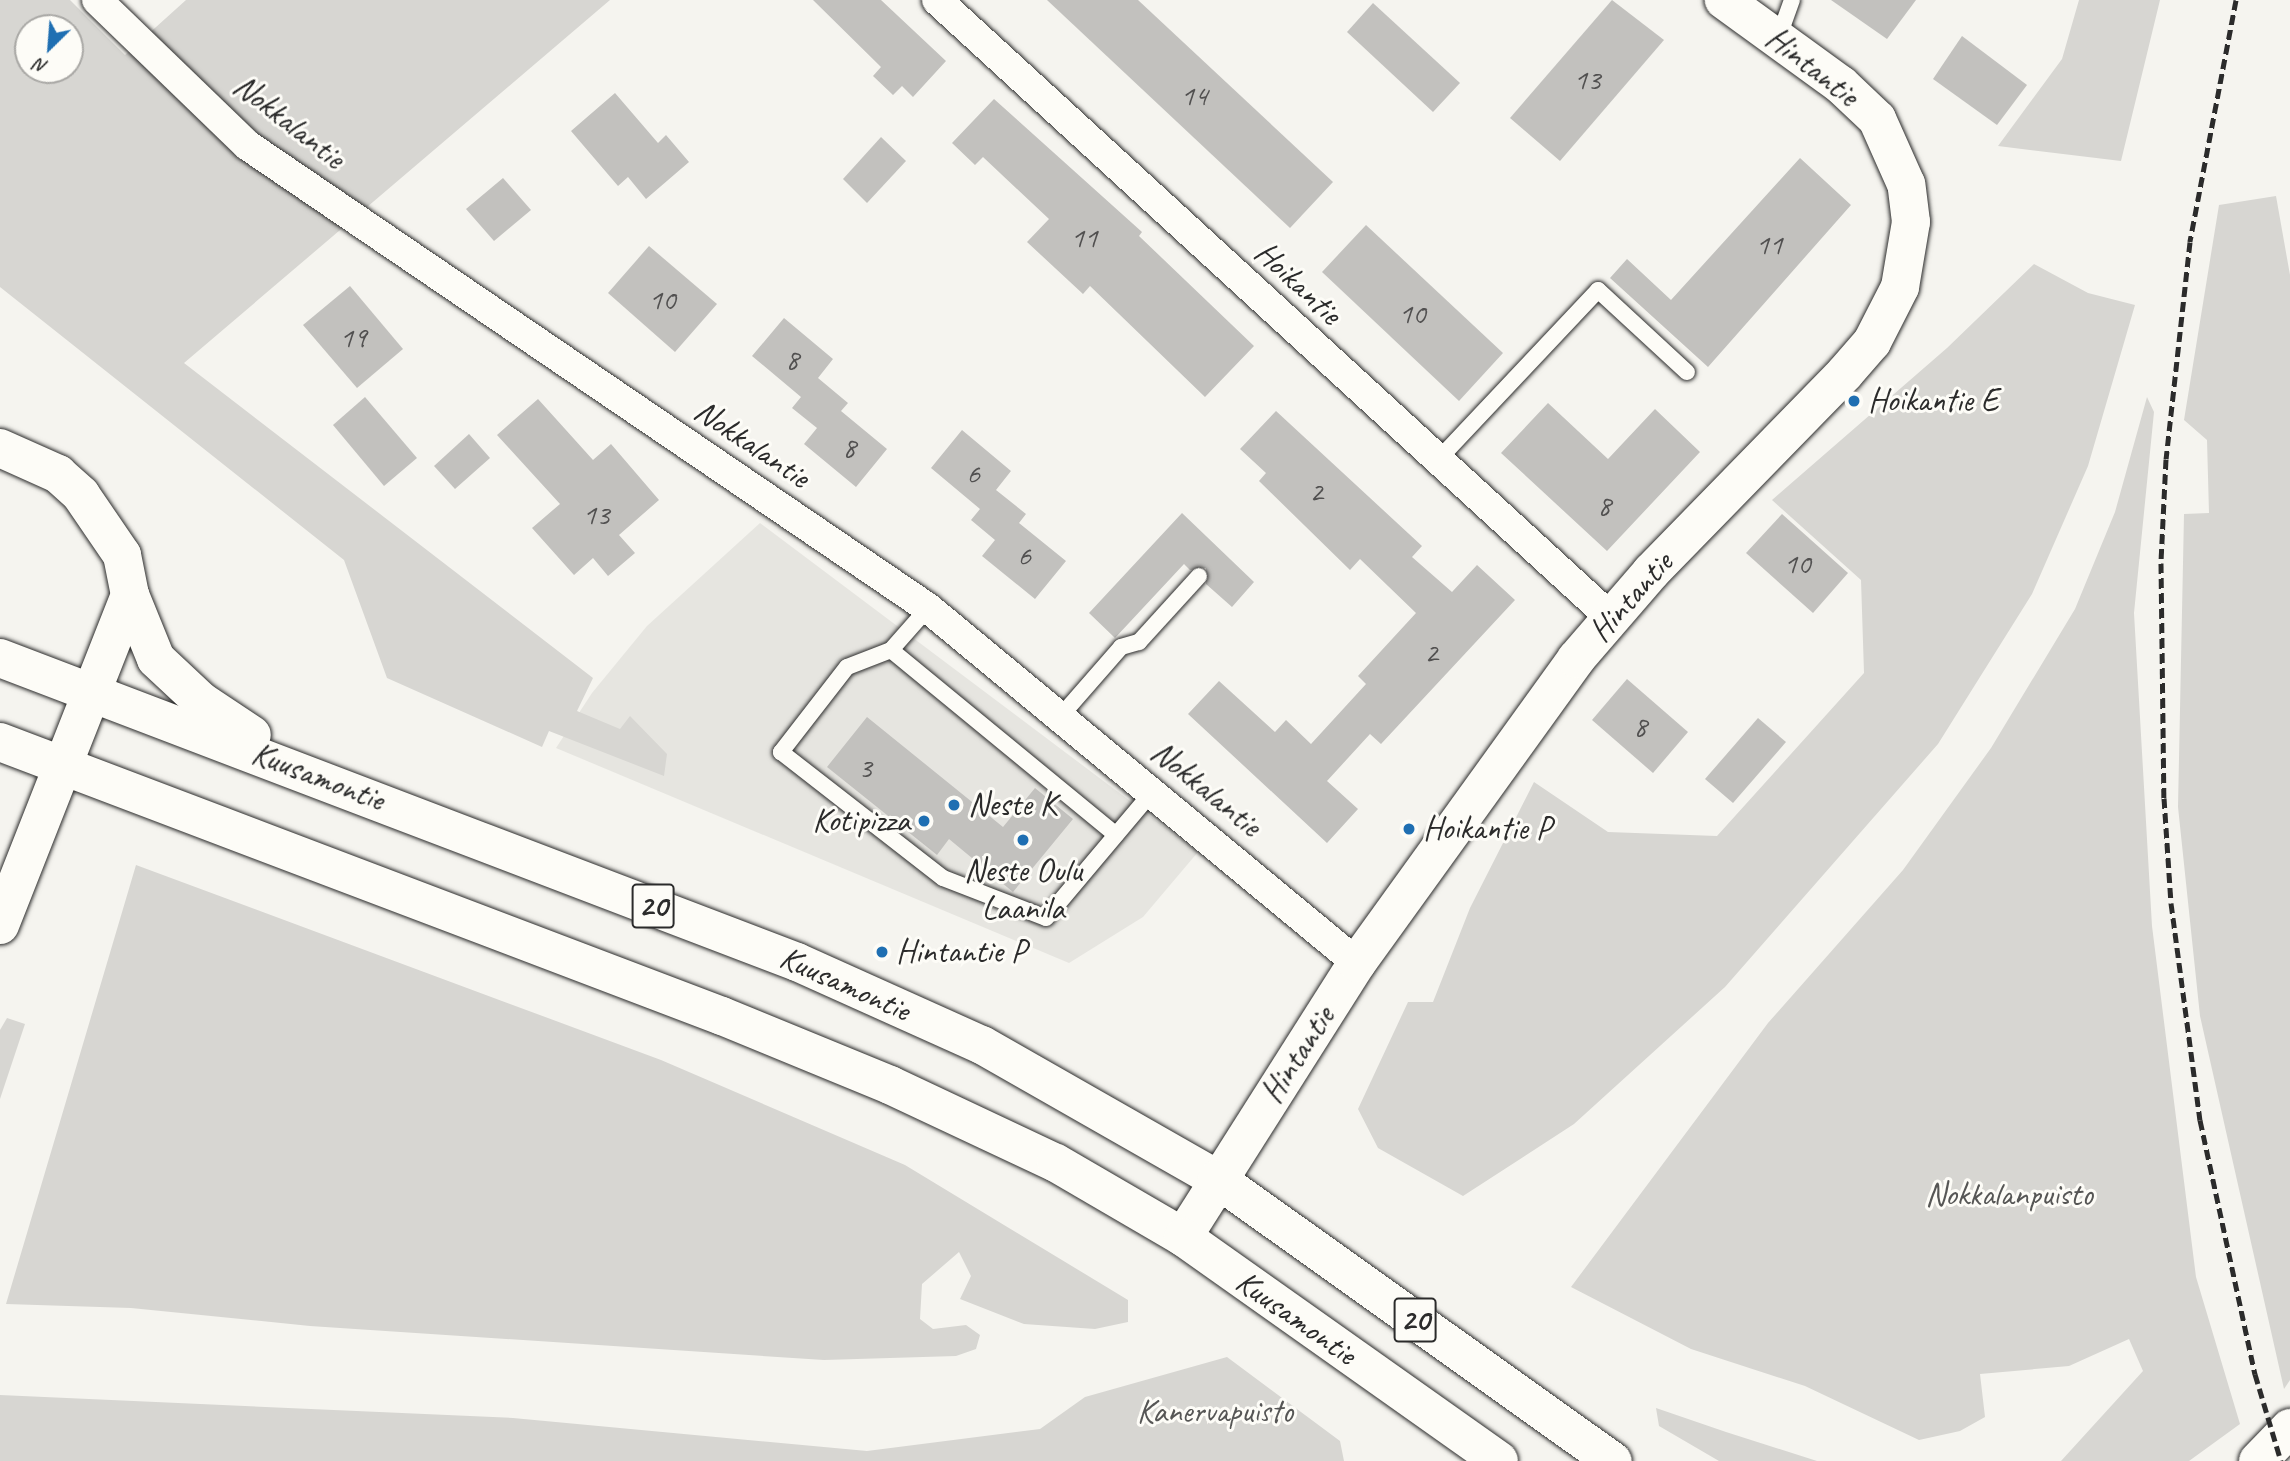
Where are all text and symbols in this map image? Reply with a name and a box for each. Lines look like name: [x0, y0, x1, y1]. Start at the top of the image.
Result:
north arrow: [14, 14, 84, 84]
street label: Hintantie: [1758, 19, 1866, 115]
text: N: [31, 53, 51, 80]
house number: 13: [1574, 61, 1600, 97]
street label: Nokkalantie: [225, 66, 353, 178]
house number: 14: [1181, 77, 1207, 113]
house number: 11: [1071, 219, 1097, 255]
house number: 11: [1756, 226, 1782, 262]
street label: Hoikantie: [1246, 233, 1350, 333]
house number: 10: [649, 281, 675, 317]
house number: 10: [1399, 295, 1425, 331]
house number: 19: [340, 319, 366, 355]
house number: 8: [785, 341, 799, 377]
place label: Hoikantie E: [1868, 381, 1998, 421]
street label: Nokkalantie: [687, 391, 817, 497]
marker: Hoikantie E: [1846, 393, 1862, 409]
house number: 8: [842, 429, 856, 465]
house number: 6: [966, 455, 980, 491]
house number: 2: [1309, 473, 1323, 509]
house number: 8: [1597, 487, 1611, 523]
house number: 13: [583, 496, 609, 532]
house number: 6: [1017, 537, 1031, 573]
street label: Hintantie: [1581, 544, 1681, 650]
house number: 10: [1784, 545, 1810, 581]
house number: 2: [1424, 634, 1438, 670]
house number: 8: [1633, 708, 1647, 744]
street label: Nokkalantie: [1143, 733, 1269, 845]
street label: Kuusamontie: [246, 734, 390, 820]
house number: 3: [858, 749, 872, 785]
place label: Neste K: [968, 785, 1056, 825]
marker: Neste K: [946, 797, 962, 813]
place label: Kotipizza: [813, 801, 910, 841]
place label: Hoikantie P: [1423, 809, 1551, 849]
marker: Kotipizza: [916, 813, 932, 829]
marker: Hoikantie P: [1401, 821, 1417, 837]
marker: Neste Oulu Laanila: [1015, 832, 1031, 848]
place label: Neste Oulu Laanila: [964, 851, 1082, 929]
road number: 20: [630, 877, 676, 934]
place label: Hintantie P: [896, 932, 1026, 972]
street label: Kuusamontie: [774, 938, 916, 1030]
marker: Hintantie P: [874, 944, 890, 960]
street label: Hintantie: [1252, 999, 1344, 1111]
park label: Nokkalanpuisto: [1925, 1175, 2093, 1215]
street label: Kuusamontie: [1228, 1262, 1364, 1374]
road number: 20: [1392, 1292, 1438, 1349]
park label: Kanervapuisto: [1137, 1392, 1293, 1432]

